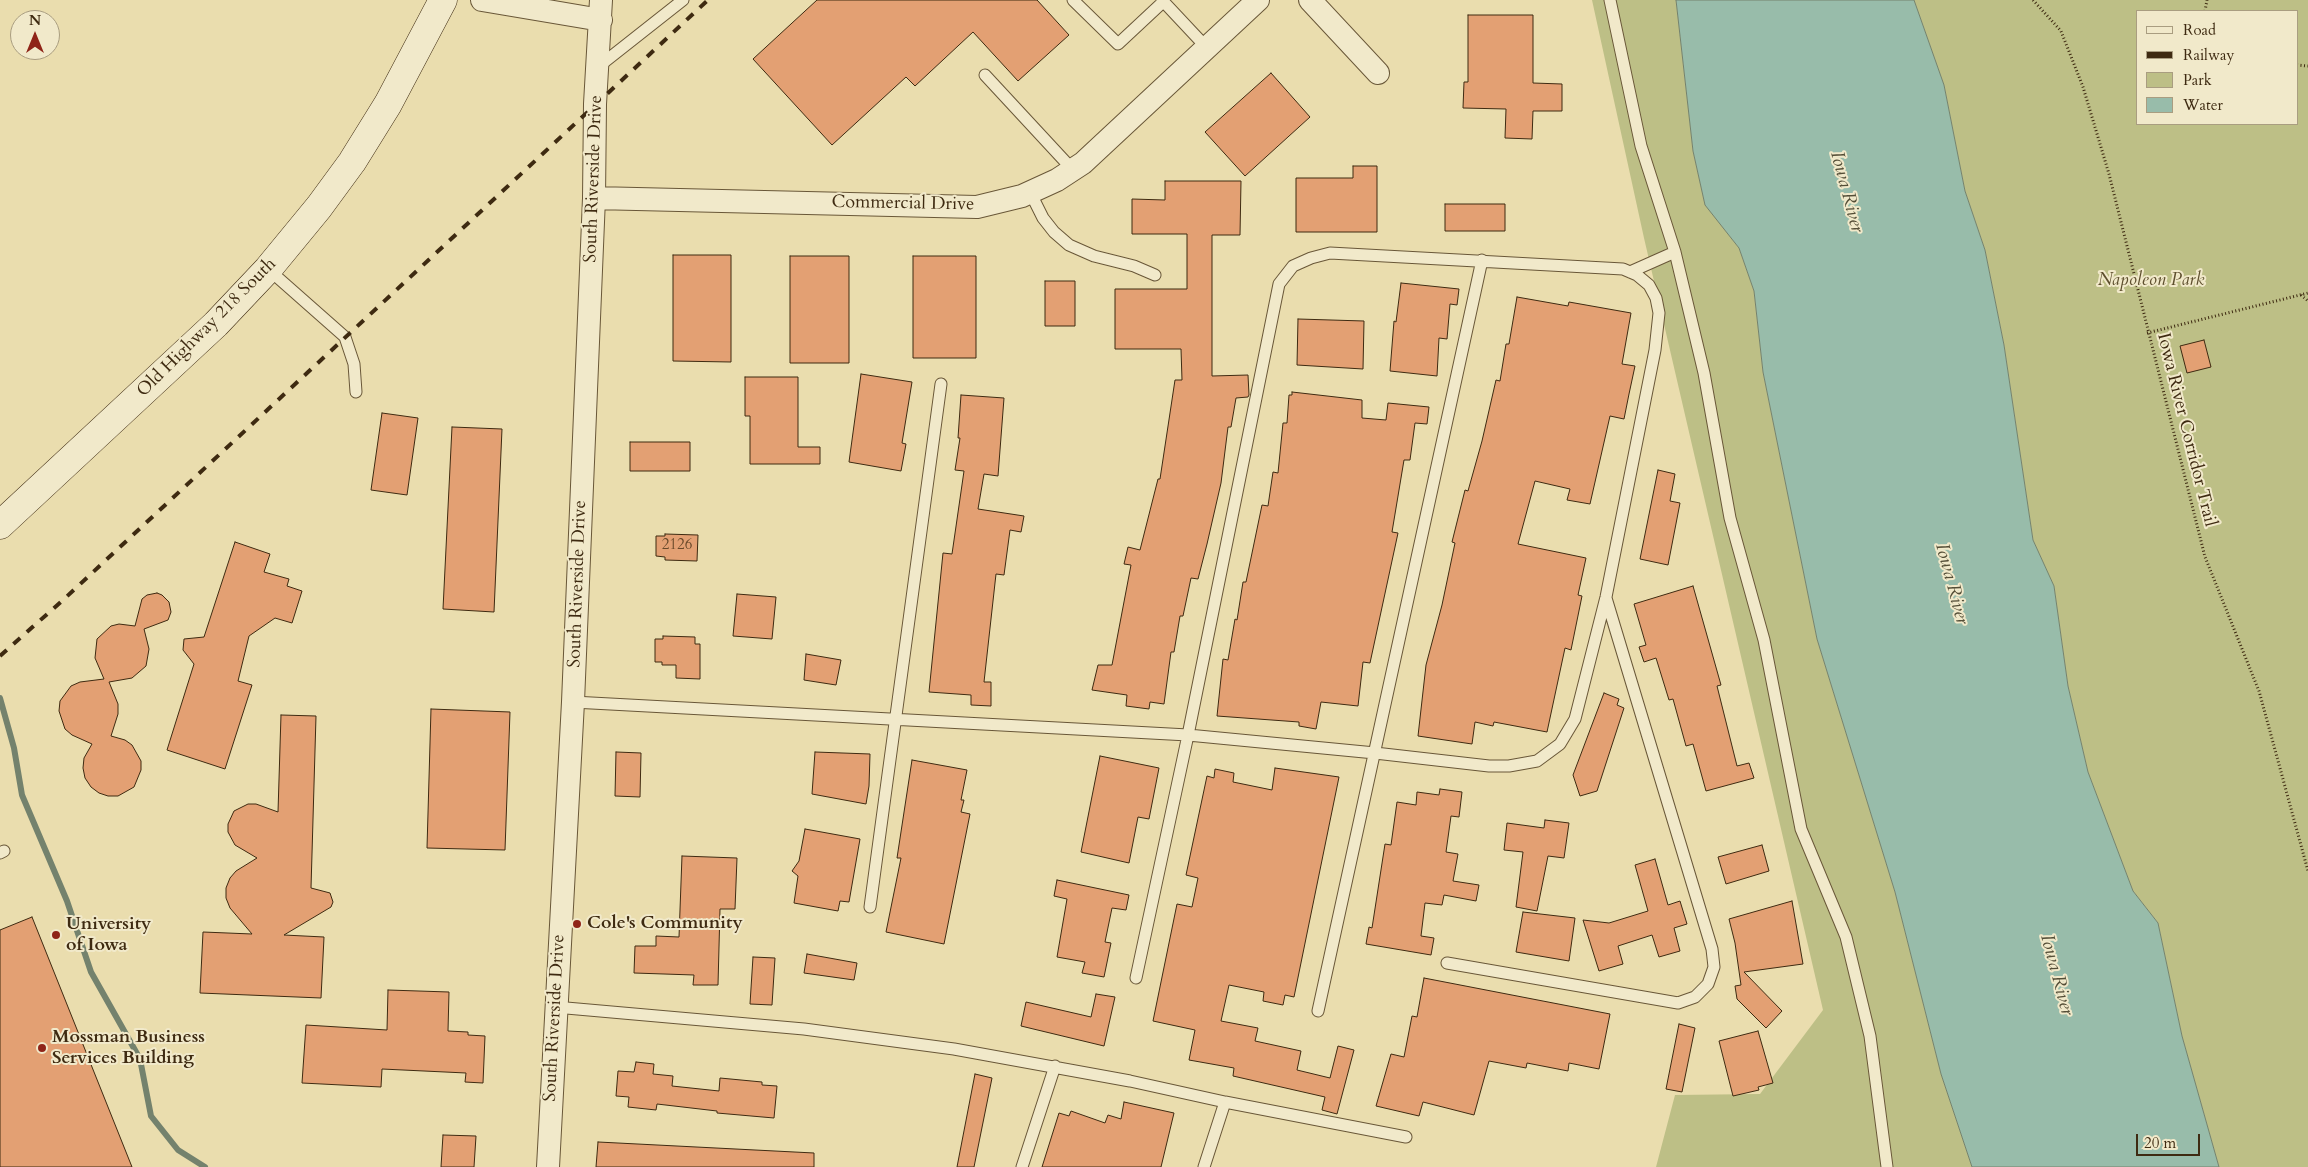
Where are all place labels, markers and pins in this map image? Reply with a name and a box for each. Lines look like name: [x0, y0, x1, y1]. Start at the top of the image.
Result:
place label: Cole's Community: [587, 913, 743, 935]
place label: University of Iowa: [66, 914, 151, 956]
marker: Cole's Community: [571, 918, 583, 930]
marker: University of Iowa: [50, 929, 62, 941]
place label: Mossman Business Services Building: [52, 1027, 205, 1070]
marker: Mossman Business Services Building: [36, 1042, 48, 1054]

